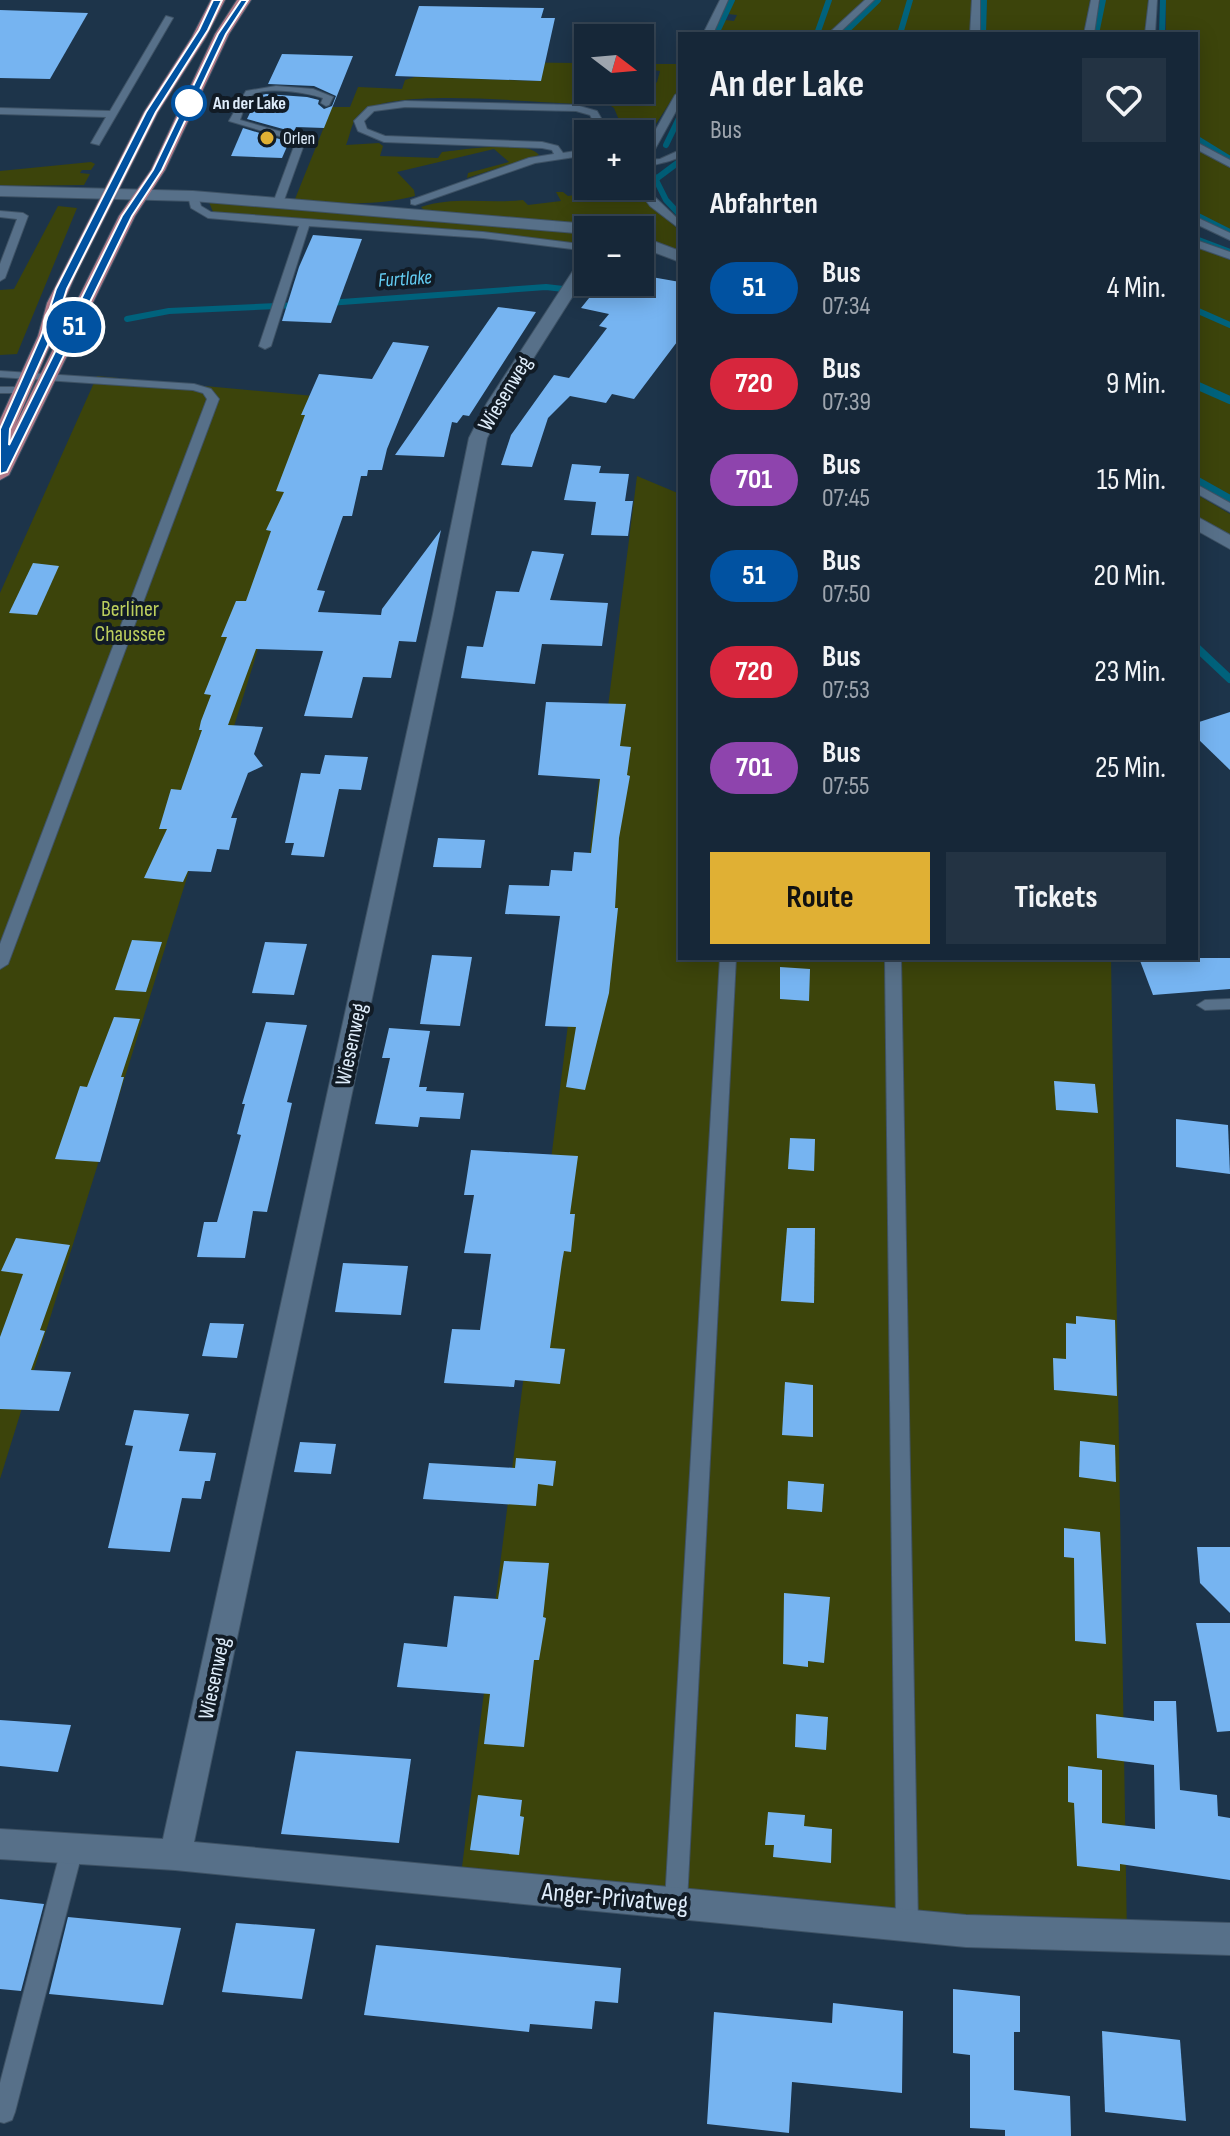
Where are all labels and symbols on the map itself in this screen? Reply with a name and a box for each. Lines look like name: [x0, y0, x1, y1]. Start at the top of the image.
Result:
north arrow: [574, 24, 654, 104]
marker: An der Lake: [172, 86, 206, 120]
place label: An der Lake: [212, 93, 286, 114]
place label: Orlen: [283, 128, 315, 149]
marker: Orlen: [258, 129, 276, 147]
water label: Furtlake: [377, 265, 433, 293]
line badge: 51: [38, 301, 110, 353]
street label: Wiesenweg: [472, 351, 538, 436]
park label: Berliner Chaussee: [95, 596, 166, 648]
street label: Wiesenweg: [330, 1001, 373, 1088]
street label: Wiesenweg: [193, 1635, 236, 1722]
street label: Anger-Privatweg: [540, 1877, 689, 1920]

